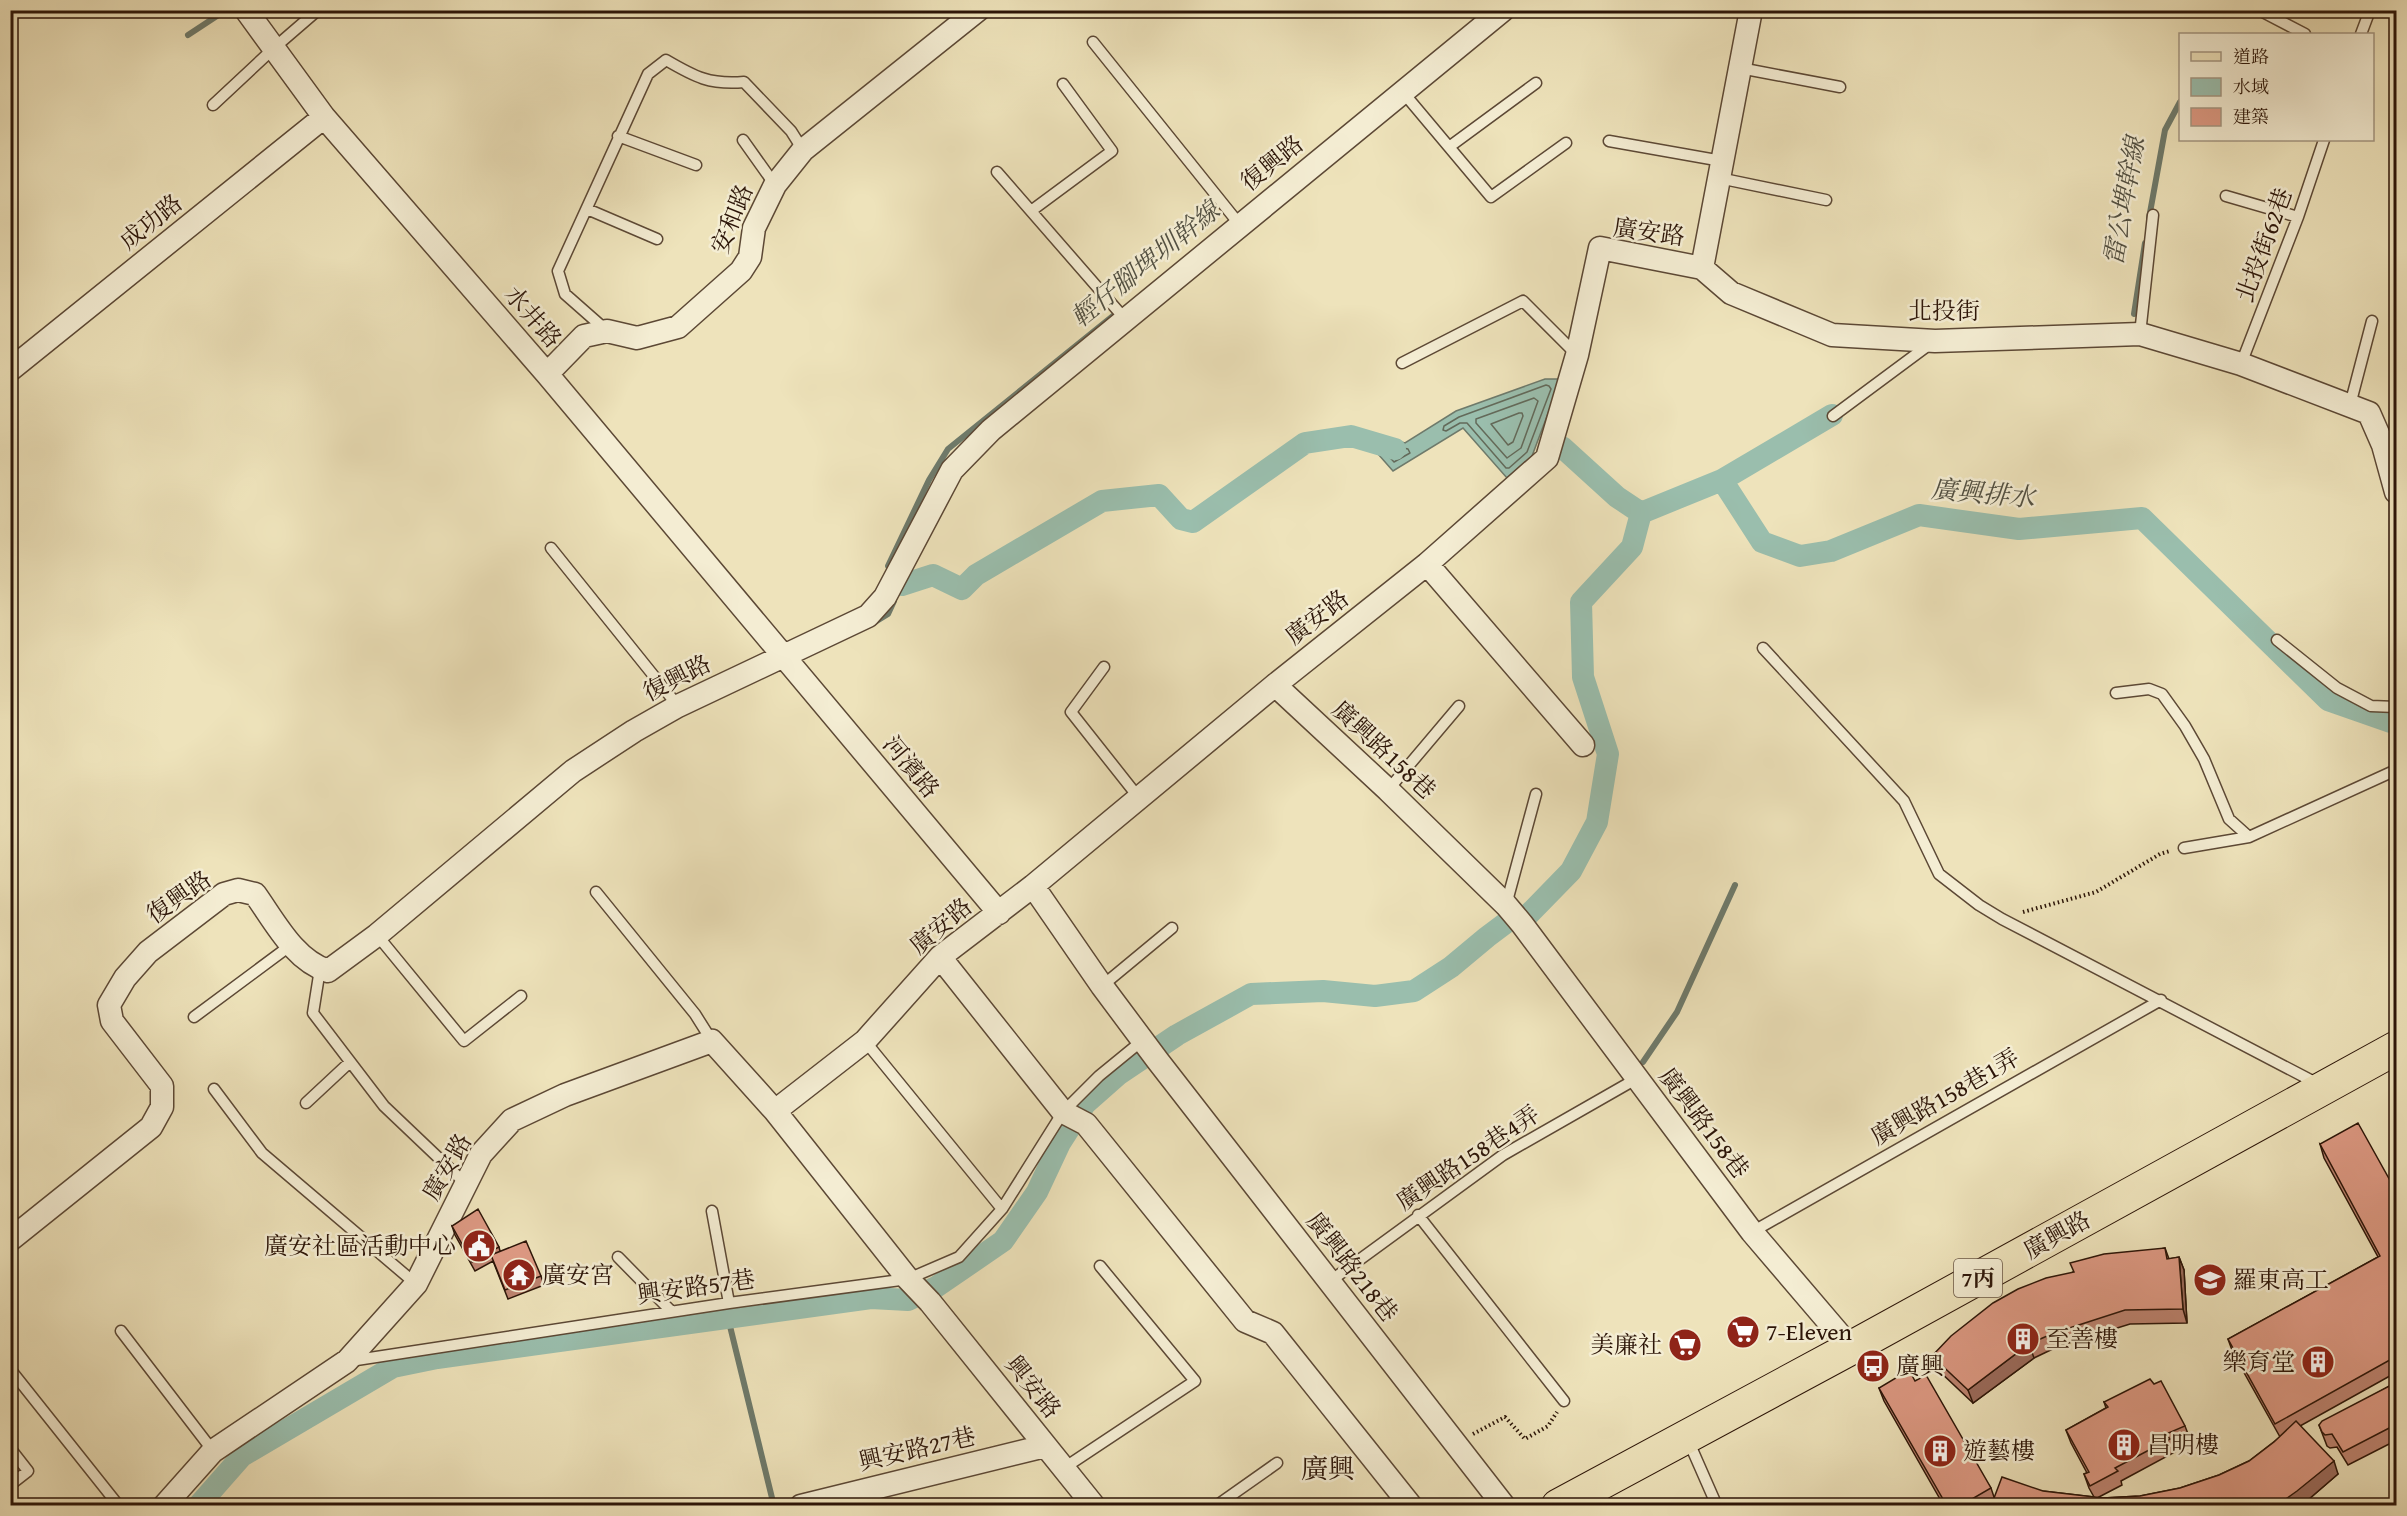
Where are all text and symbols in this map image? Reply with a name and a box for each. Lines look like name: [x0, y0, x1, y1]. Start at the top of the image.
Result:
legend: [2179, 33, 2374, 141]
text: 道路: [2233, 43, 2269, 70]
text: 水域: [2233, 73, 2269, 100]
text: 建築: [2233, 103, 2269, 130]
street label: 復興路: [1233, 126, 1311, 199]
water label: 雷公埤幹線: [2093, 131, 2155, 268]
street label: 安和路: [702, 179, 761, 259]
street label: 北投街62巷: [2227, 183, 2300, 307]
street label: 成功路: [112, 185, 190, 258]
water label: 輕仔腳埤圳幹線: [1062, 189, 1230, 336]
street label: 廣安路: [1611, 209, 1687, 254]
street label: 水井路: [497, 278, 570, 355]
street label: 北投街: [1908, 293, 1980, 328]
water label: 廣興排水: [1930, 469, 2040, 517]
street label: 廣安路: [1278, 581, 1356, 653]
street label: 復興路: [637, 646, 717, 709]
street label: 廣興路158巷: [1325, 692, 1444, 807]
street label: 河濱路: [875, 728, 948, 806]
street label: 復興路: [139, 862, 218, 932]
street label: 廣安路: [902, 889, 980, 962]
street label: 廣興路158巷1弄: [1864, 1040, 2025, 1153]
street label: 廣興路158巷: [1651, 1060, 1758, 1185]
street label: 廣興路158巷4弄: [1389, 1097, 1546, 1219]
street label: 廣安路: [413, 1127, 480, 1207]
street label: 廣興路: [2017, 1202, 2097, 1267]
street label: 廣興路218巷: [1298, 1204, 1406, 1329]
place label: 廣安社區活動中心: [264, 1228, 456, 1263]
public building icon: 廣安社區活動中心: [461, 1228, 497, 1264]
temple icon: 廣安宮: [501, 1257, 537, 1293]
place label: 廣安宮: [542, 1257, 614, 1292]
road number: 7丙: [1954, 1259, 2002, 1297]
street label: 興安路57巷: [635, 1261, 757, 1312]
school or university icon: 羅東高工: [2192, 1262, 2228, 1298]
place label: 羅東高工: [2233, 1262, 2329, 1297]
supermarket icon: 7-Eleven: [1725, 1314, 1761, 1350]
place label: 7-Eleven: [1766, 1314, 1853, 1349]
building icon: 至善樓: [2005, 1321, 2041, 1357]
place label: 至善樓: [2046, 1321, 2118, 1356]
place label: 美廉社: [1590, 1327, 1662, 1362]
supermarket icon: 美廉社: [1667, 1327, 1703, 1363]
place label: 樂育堂: [2223, 1344, 2295, 1379]
building icon: 樂育堂: [2300, 1344, 2336, 1380]
street label: 興安路: [997, 1348, 1070, 1426]
bus stop icon: 廣興: [1855, 1348, 1891, 1384]
place label: 廣興: [1896, 1348, 1944, 1383]
street label: 興安路27巷: [855, 1418, 979, 1479]
building icon: 昌明樓: [2106, 1427, 2142, 1463]
place label: 昌明樓: [2147, 1427, 2219, 1462]
building icon: 遊藝樓: [1922, 1433, 1958, 1469]
place label: 遊藝樓: [1963, 1433, 2035, 1468]
district label: 廣興: [1301, 1448, 1355, 1488]

